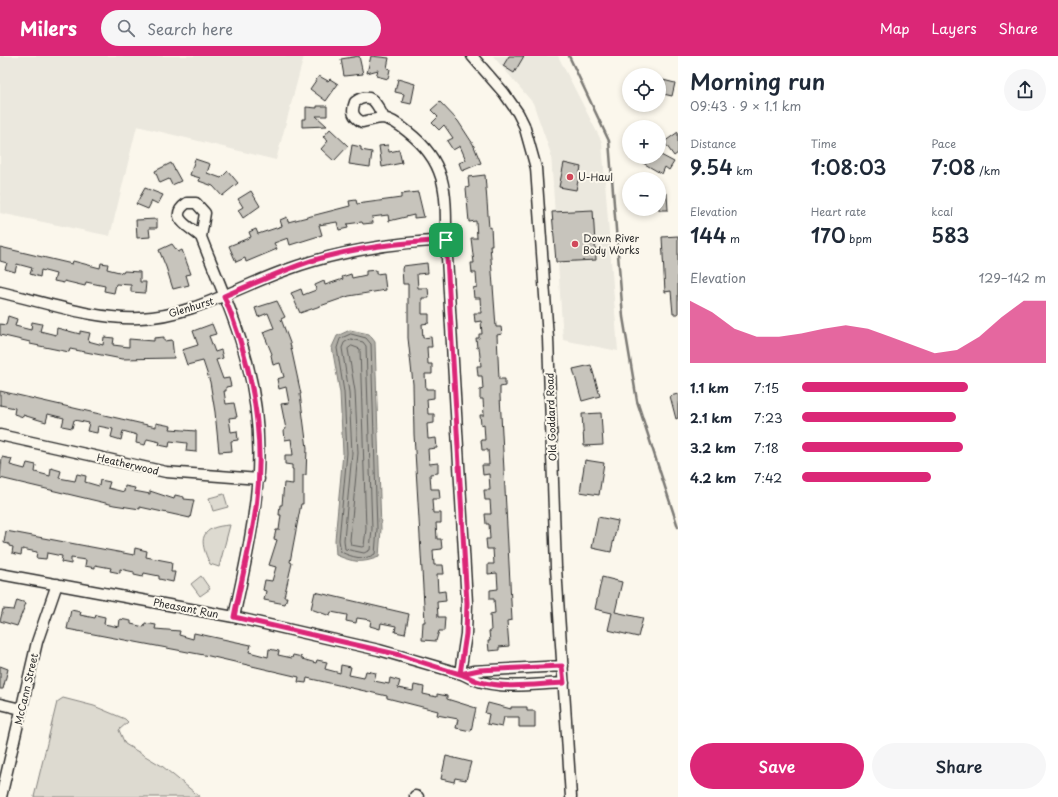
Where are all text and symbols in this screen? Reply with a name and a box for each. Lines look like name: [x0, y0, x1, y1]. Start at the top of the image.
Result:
search box: [101, 10, 381, 46]
text: Milers: [20, 14, 77, 42]
icon: search: [115, 17, 137, 39]
text: Search here: [147, 17, 233, 40]
text: Map: [880, 18, 910, 39]
text: Layers: [932, 18, 977, 39]
text: Share: [999, 18, 1038, 39]
text: Morning run: [690, 64, 825, 97]
map controls: [622, 68, 666, 216]
button: locate: [622, 68, 666, 112]
button: share: [1004, 69, 1046, 111]
text: 09:43 · 9 × 1.1 km: [690, 96, 801, 115]
button: +: [622, 120, 666, 164]
text: Distance: [690, 135, 736, 152]
text: Time: [811, 135, 837, 152]
text: Pace: [931, 135, 956, 152]
text: 9.54: [690, 152, 733, 182]
text: 1:08:03: [811, 152, 887, 182]
text: 7:08: [931, 152, 976, 182]
text: km: [733, 162, 753, 179]
text: /km: [976, 162, 1000, 179]
place label: U-Haul: [578, 169, 613, 184]
marker: U-Haul: [565, 172, 575, 182]
button: −: [622, 172, 666, 216]
text: Elevation: [690, 203, 737, 220]
text: Heart rate: [811, 203, 866, 220]
text: kcal: [931, 203, 953, 220]
text: 144: [690, 220, 726, 250]
text: 170: [811, 220, 846, 250]
text: 583: [931, 220, 970, 250]
pin: [429, 223, 463, 257]
icon: arrive: [435, 229, 457, 251]
place label: Down River Body Works: [583, 230, 640, 257]
text: m: [726, 230, 740, 247]
text: bpm: [846, 230, 872, 247]
marker: Down River Body Works: [570, 239, 580, 249]
text: Elevation: [690, 268, 746, 287]
text: 129–142 m: [978, 268, 1046, 287]
street label: Glenhurst: [166, 293, 215, 320]
street label: Old Goddard Road: [541, 372, 560, 461]
text: 1.1 km: [690, 378, 729, 397]
text: 7:15: [754, 378, 779, 397]
text: 2.1 km: [690, 408, 732, 427]
text: 7:23: [754, 408, 783, 427]
text: 3.2 km: [690, 438, 736, 457]
text: 7:18: [754, 438, 779, 457]
street label: Heatherwood: [96, 449, 161, 478]
text: 4.2 km: [690, 468, 736, 487]
text: 7:42: [754, 468, 782, 487]
street label: Pheasant Run: [152, 594, 220, 621]
street label: McCann Street: [10, 652, 41, 726]
button: Save: [690, 743, 864, 789]
button: Share: [872, 743, 1046, 789]

